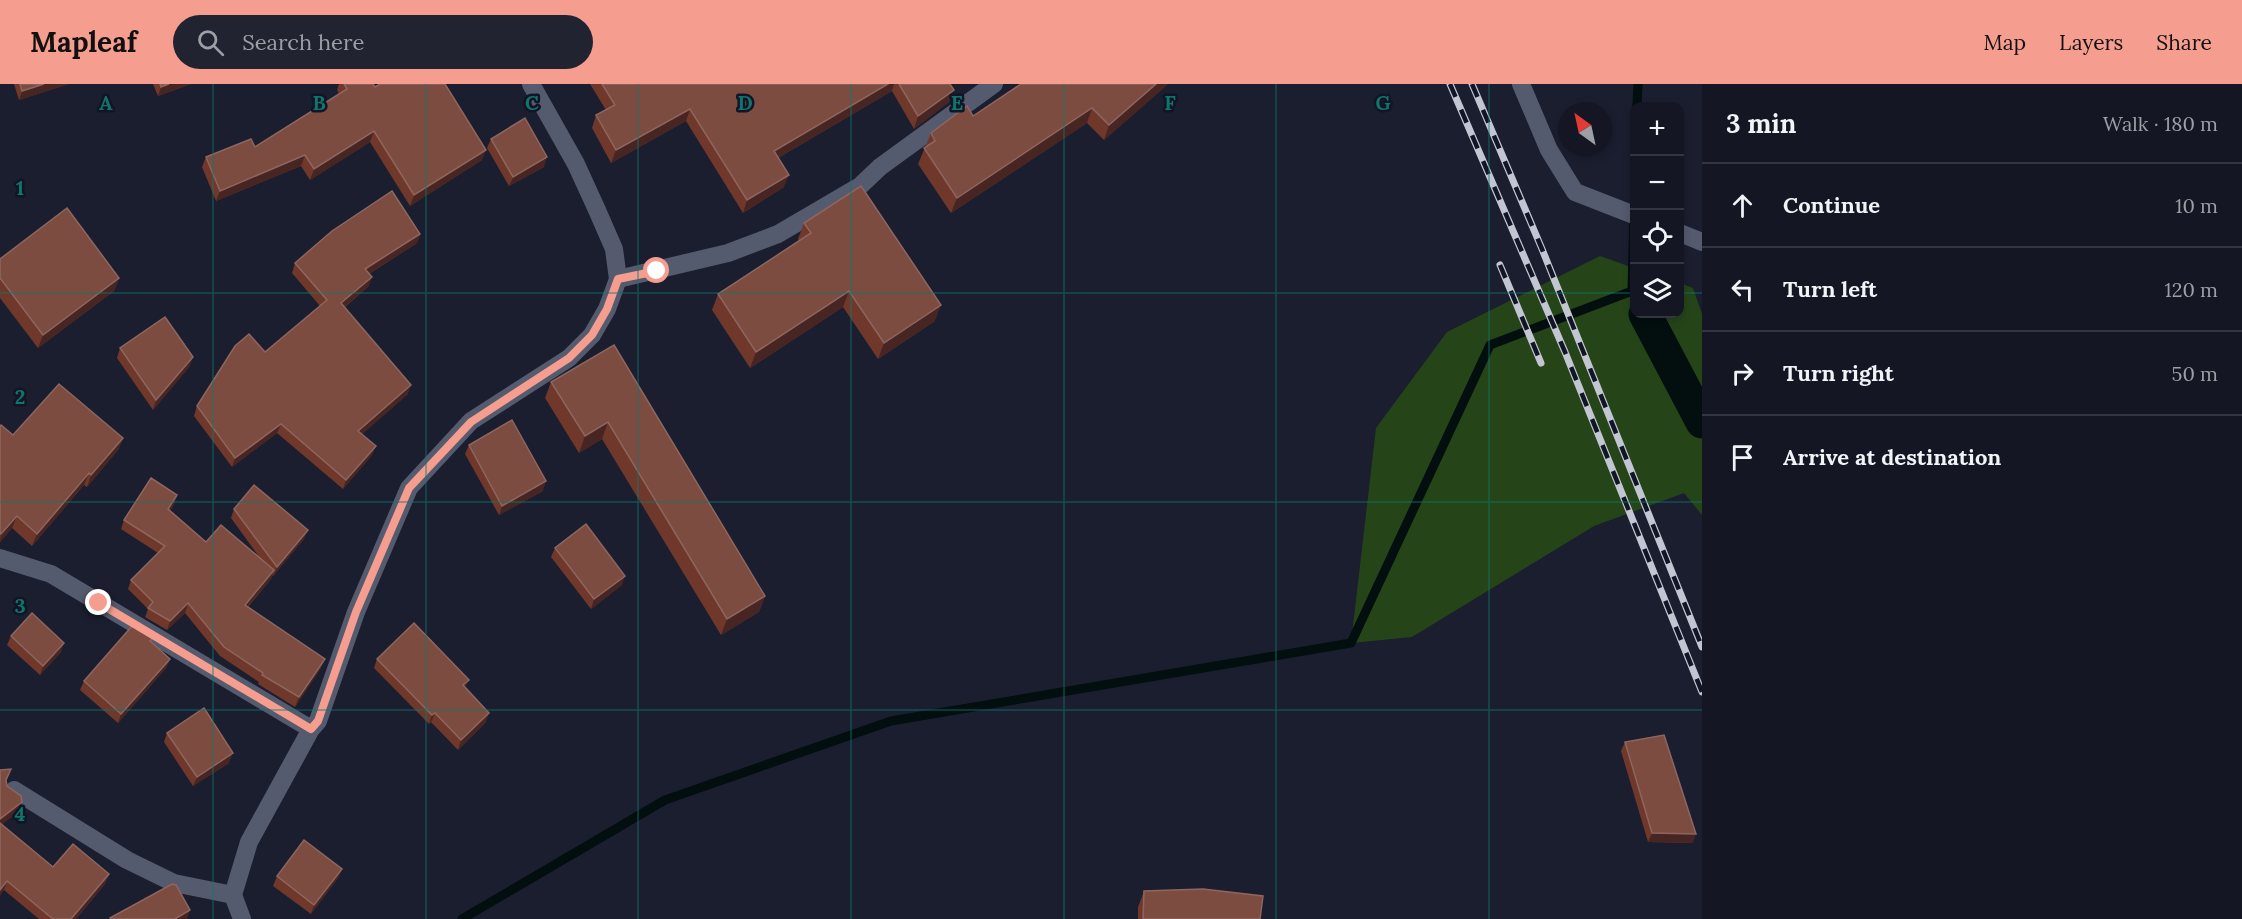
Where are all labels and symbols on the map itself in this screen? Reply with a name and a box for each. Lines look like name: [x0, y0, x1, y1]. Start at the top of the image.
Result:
text: A: [99, 90, 113, 115]
text: B: [312, 90, 326, 115]
text: C: [525, 90, 539, 115]
text: D: [737, 90, 753, 115]
text: E: [951, 90, 963, 115]
text: F: [1164, 90, 1176, 115]
text: G: [1375, 90, 1391, 115]
north arrow: [1558, 102, 1612, 156]
text: 1: [16, 175, 24, 200]
route start: [643, 257, 669, 283]
text: 2: [15, 384, 25, 409]
route end: [85, 589, 111, 615]
text: 3: [14, 593, 26, 618]
text: 4: [15, 801, 26, 826]

